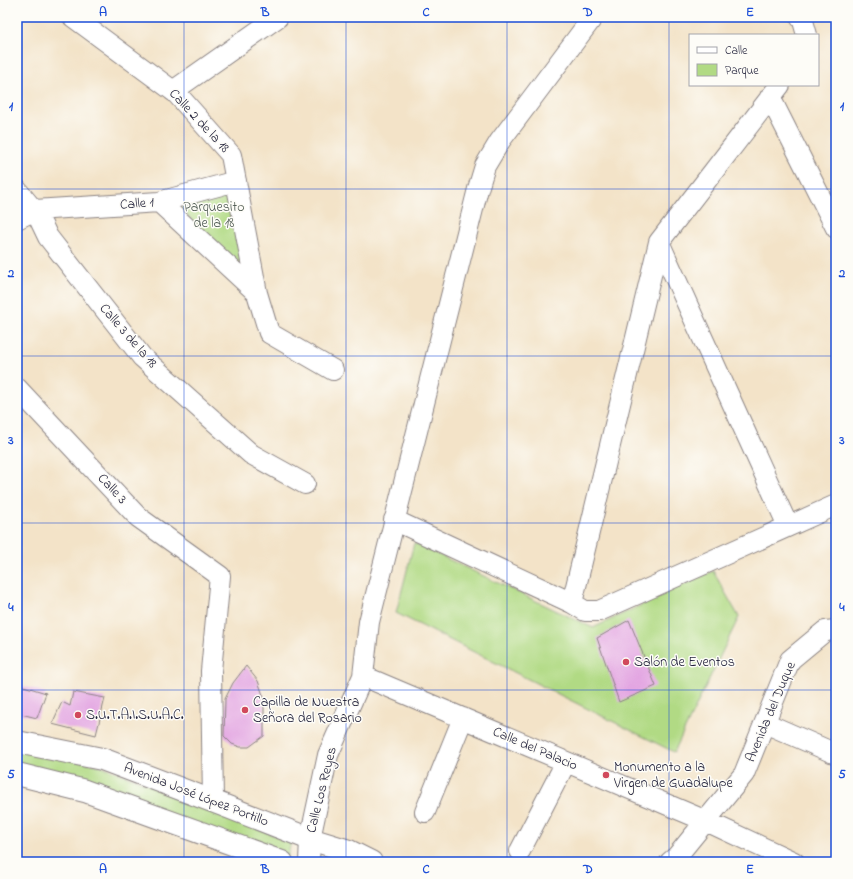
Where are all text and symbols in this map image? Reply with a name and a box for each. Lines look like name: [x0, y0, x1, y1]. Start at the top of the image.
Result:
text: A: [99, 3, 107, 22]
text: B: [260, 3, 270, 22]
text: C: [422, 3, 430, 22]
text: D: [582, 3, 593, 22]
text: E: [746, 3, 754, 22]
legend: [689, 34, 819, 86]
text: Calle: [725, 42, 748, 60]
text: Parque: [725, 62, 759, 80]
street label: Calle 2 de la 18: [164, 84, 234, 158]
text: 1: [9, 97, 14, 116]
text: 1: [840, 97, 845, 116]
street label: Calle 1: [119, 192, 155, 216]
park label: Parquesito de la 18: [184, 197, 244, 234]
text: 2: [7, 264, 15, 283]
text: 2: [838, 264, 846, 283]
street label: Calle 3 de la 18: [94, 299, 162, 373]
text: 3: [7, 431, 14, 450]
text: 3: [838, 431, 845, 450]
street label: Calle 3: [92, 469, 132, 509]
text: 4: [7, 598, 14, 617]
text: 4: [838, 598, 845, 617]
place label: Salón de Eventos: [634, 652, 735, 673]
marker: Salón de Eventos: [621, 657, 631, 667]
street label: Avenida del Duque: [740, 658, 802, 766]
place label: Capilla de Nuestra Señora del Rosario: [253, 692, 362, 729]
place label: S.U.T.A.I.S.U.A.C.: [86, 705, 184, 726]
marker: Capilla de Nuestra Señora del Rosario: [240, 705, 250, 715]
marker: S.U.T.A.I.S.U.A.C.: [73, 710, 83, 720]
street label: Calle del Palacio: [489, 722, 581, 776]
street label: Calle Los Reyes: [301, 745, 344, 835]
place label: Monumento a la Virgen de Guadalupe: [613, 757, 733, 795]
street label: Avenida José López Portillo: [120, 758, 272, 832]
text: 5: [7, 765, 15, 784]
text: 5: [838, 765, 846, 784]
marker: Monumento a la Virgen de Guadalupe: [601, 770, 611, 780]
text: A: [99, 860, 107, 879]
text: B: [260, 860, 270, 879]
text: C: [422, 860, 430, 879]
text: D: [582, 860, 593, 879]
text: E: [746, 860, 754, 879]

